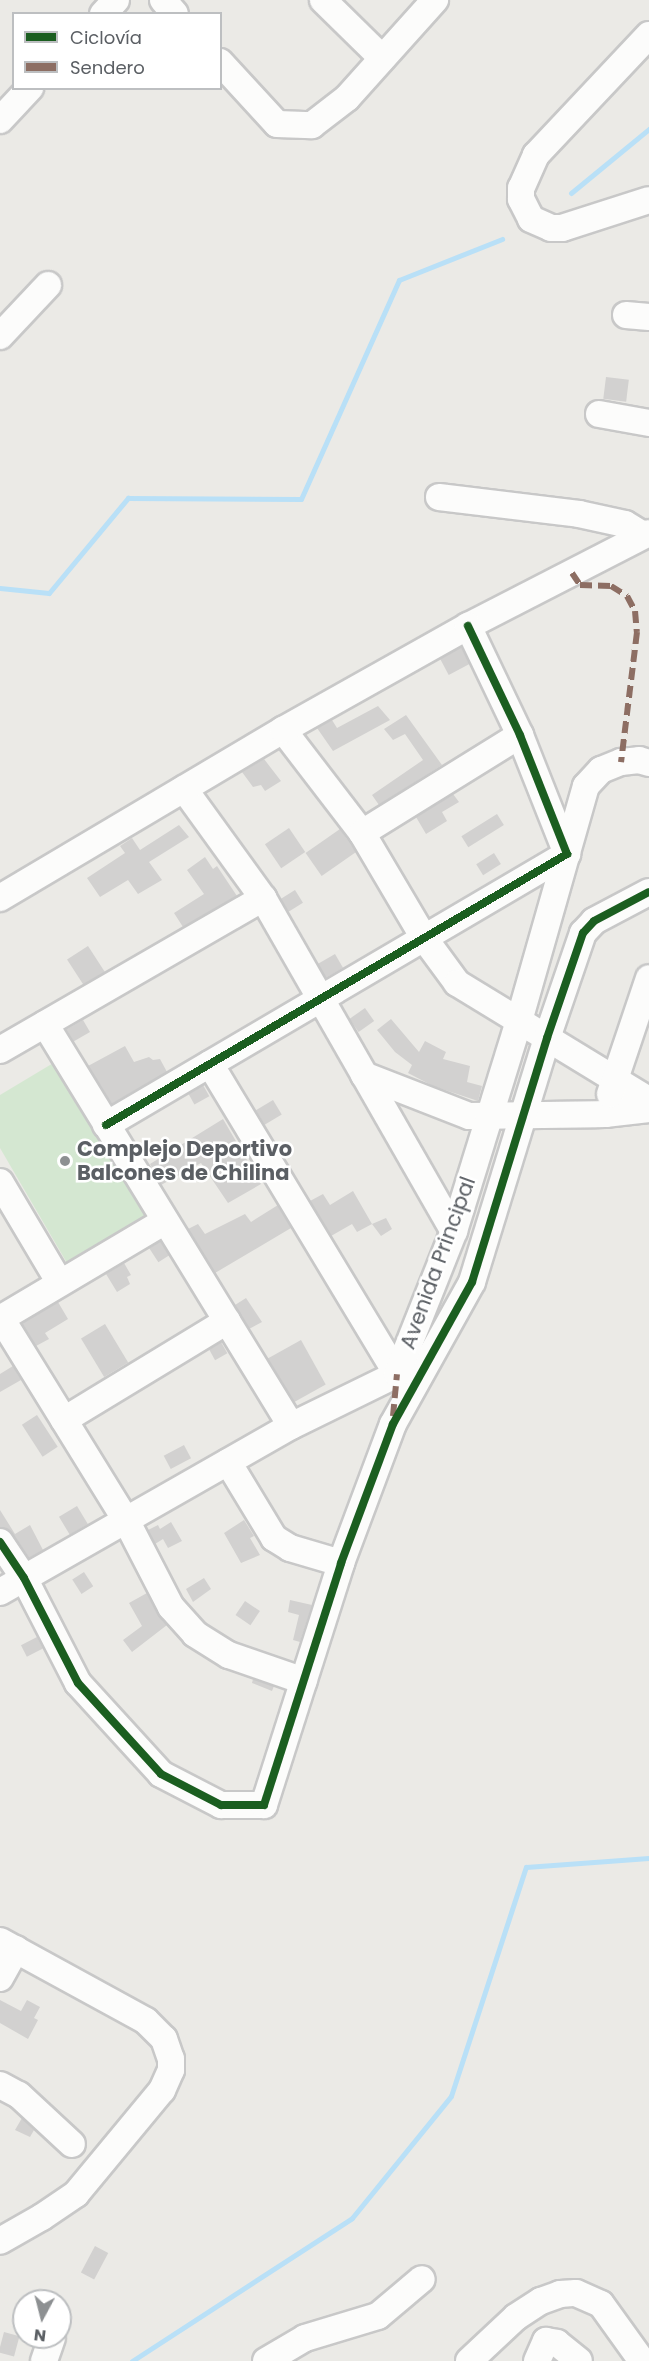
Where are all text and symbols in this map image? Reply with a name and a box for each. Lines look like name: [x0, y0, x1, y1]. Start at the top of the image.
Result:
legend: [12, 12, 222, 90]
text: Ciclovía: [70, 25, 142, 50]
text: Sendero: [70, 55, 145, 80]
place label: Complejo Deportivo Balcones de Chilina: [77, 1136, 292, 1186]
marker: Complejo Deportivo Balcones de Chilina: [58, 1154, 72, 1168]
street label: Avenida Principal: [395, 1173, 481, 1353]
north arrow: [12, 2289, 72, 2349]
text: N: [33, 2323, 47, 2348]

